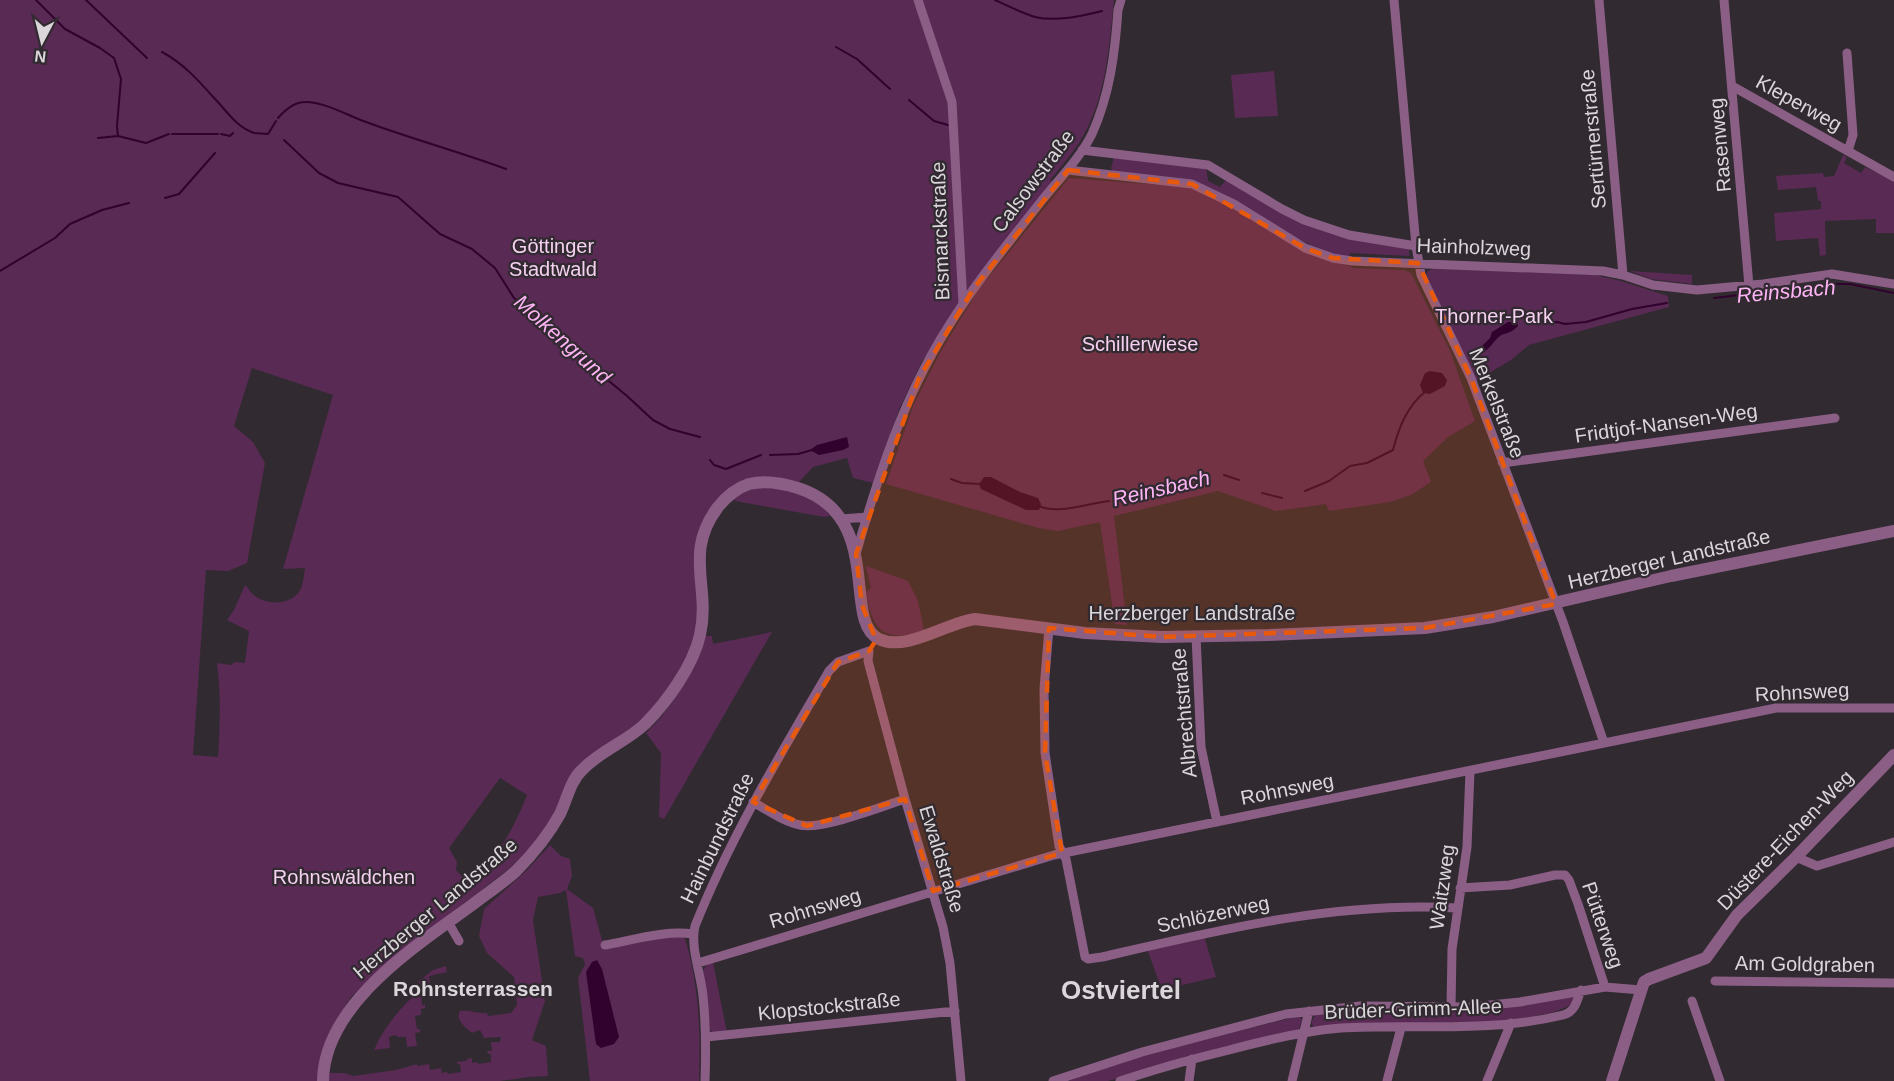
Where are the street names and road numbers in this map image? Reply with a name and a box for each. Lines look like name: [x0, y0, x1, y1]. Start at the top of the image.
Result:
street label: Sertürnerstraße: [1576, 68, 1610, 210]
street label: Kleperweg: [1752, 70, 1846, 136]
street label: Rasenweg: [1705, 97, 1735, 193]
street label: Calsowstraße: [987, 126, 1079, 236]
street label: Bismarckstraße: [927, 161, 953, 301]
street label: Hainholzweg: [1416, 234, 1532, 260]
street label: Merkelstraße: [1465, 345, 1529, 461]
street label: Fridtjof-Nansen-Weg: [1573, 399, 1759, 447]
street label: Herzberger Landstraße: [1566, 525, 1772, 593]
street label: Herzberger Landstraße: [1089, 602, 1295, 624]
street label: Albrechtstraße: [1167, 647, 1201, 779]
street label: Rohnsweg: [1754, 679, 1850, 705]
street label: Düstere-Eichen-Weg: [1713, 766, 1857, 914]
street label: Hainbundstraße: [676, 769, 758, 907]
street label: Rohnsweg: [1239, 769, 1335, 809]
street label: Ewaldstraße: [915, 803, 969, 915]
street label: Herzberger Landstraße: [349, 833, 521, 983]
street label: Waitzweg: [1425, 843, 1459, 931]
street label: Pütterweg: [1578, 879, 1628, 971]
street label: Rohnsweg: [767, 884, 863, 932]
street label: Schlözerweg: [1155, 891, 1271, 937]
street label: Am Goldgraben: [1735, 952, 1875, 976]
street label: Klopstockstraße: [757, 988, 901, 1024]
street label: Brüder-Grimm-Allee: [1324, 995, 1502, 1023]

